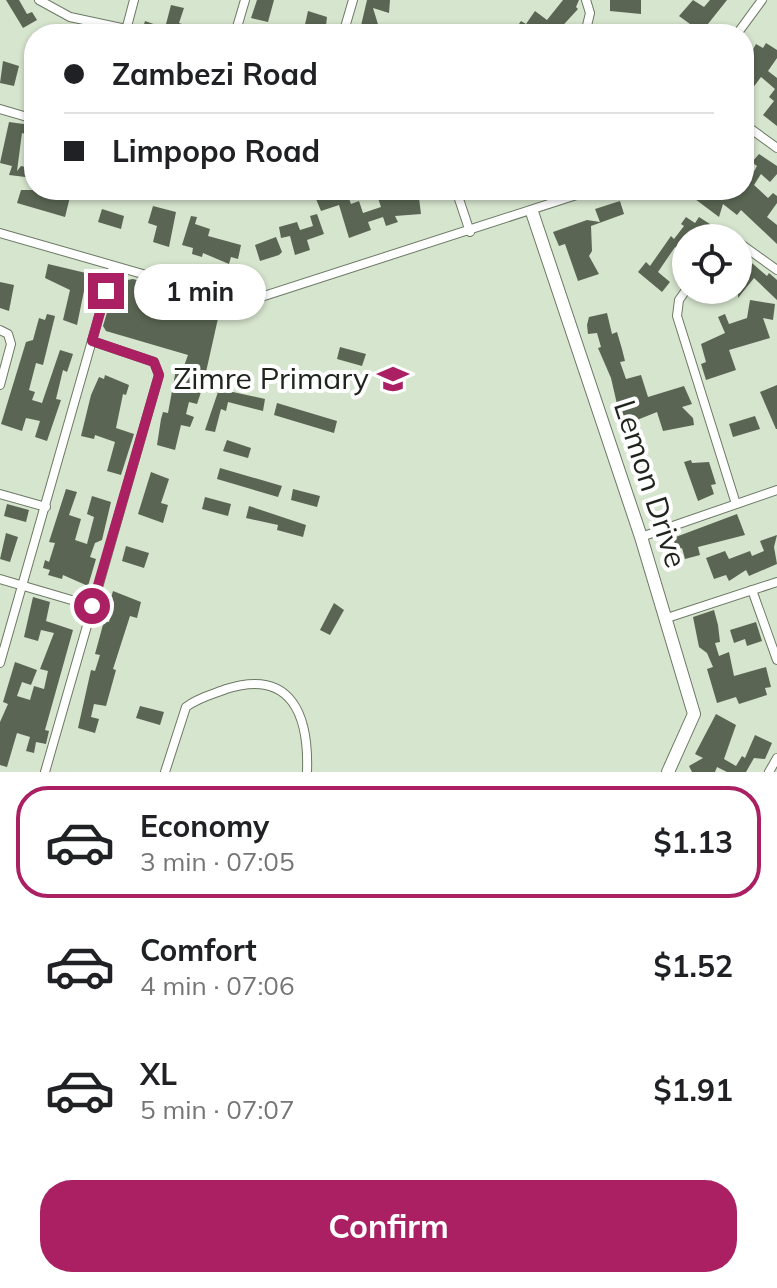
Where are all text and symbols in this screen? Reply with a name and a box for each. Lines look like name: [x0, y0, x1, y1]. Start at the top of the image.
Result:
text: Zambezi Road: [112, 55, 318, 93]
text: Limpopo Road: [112, 132, 320, 170]
map controls: [672, 224, 752, 304]
button: locate: [672, 224, 752, 304]
callout: 1 min: [134, 263, 266, 319]
route end: [88, 273, 124, 309]
text: 1 min: [166, 275, 234, 308]
place label: Zimre Primary: [173, 359, 369, 397]
school or university icon: Zimre Primary: [376, 362, 410, 396]
street label: Lemon Drive: [606, 395, 696, 572]
route start: [74, 588, 110, 624]
icon: car: [44, 806, 116, 878]
text: Economy: [140, 807, 269, 845]
text: $1.13: [654, 823, 733, 861]
text: 3 min · 07:05: [140, 845, 295, 878]
icon: car: [44, 930, 116, 1002]
text: Comfort: [140, 931, 257, 969]
text: $1.52: [654, 947, 733, 985]
text: 4 min · 07:06: [140, 969, 295, 1002]
icon: car: [44, 1054, 116, 1126]
text: XL: [140, 1055, 177, 1093]
text: $1.91: [654, 1071, 733, 1109]
text: 5 min · 07:07: [140, 1093, 295, 1126]
button: Confirm: [40, 1180, 737, 1272]

